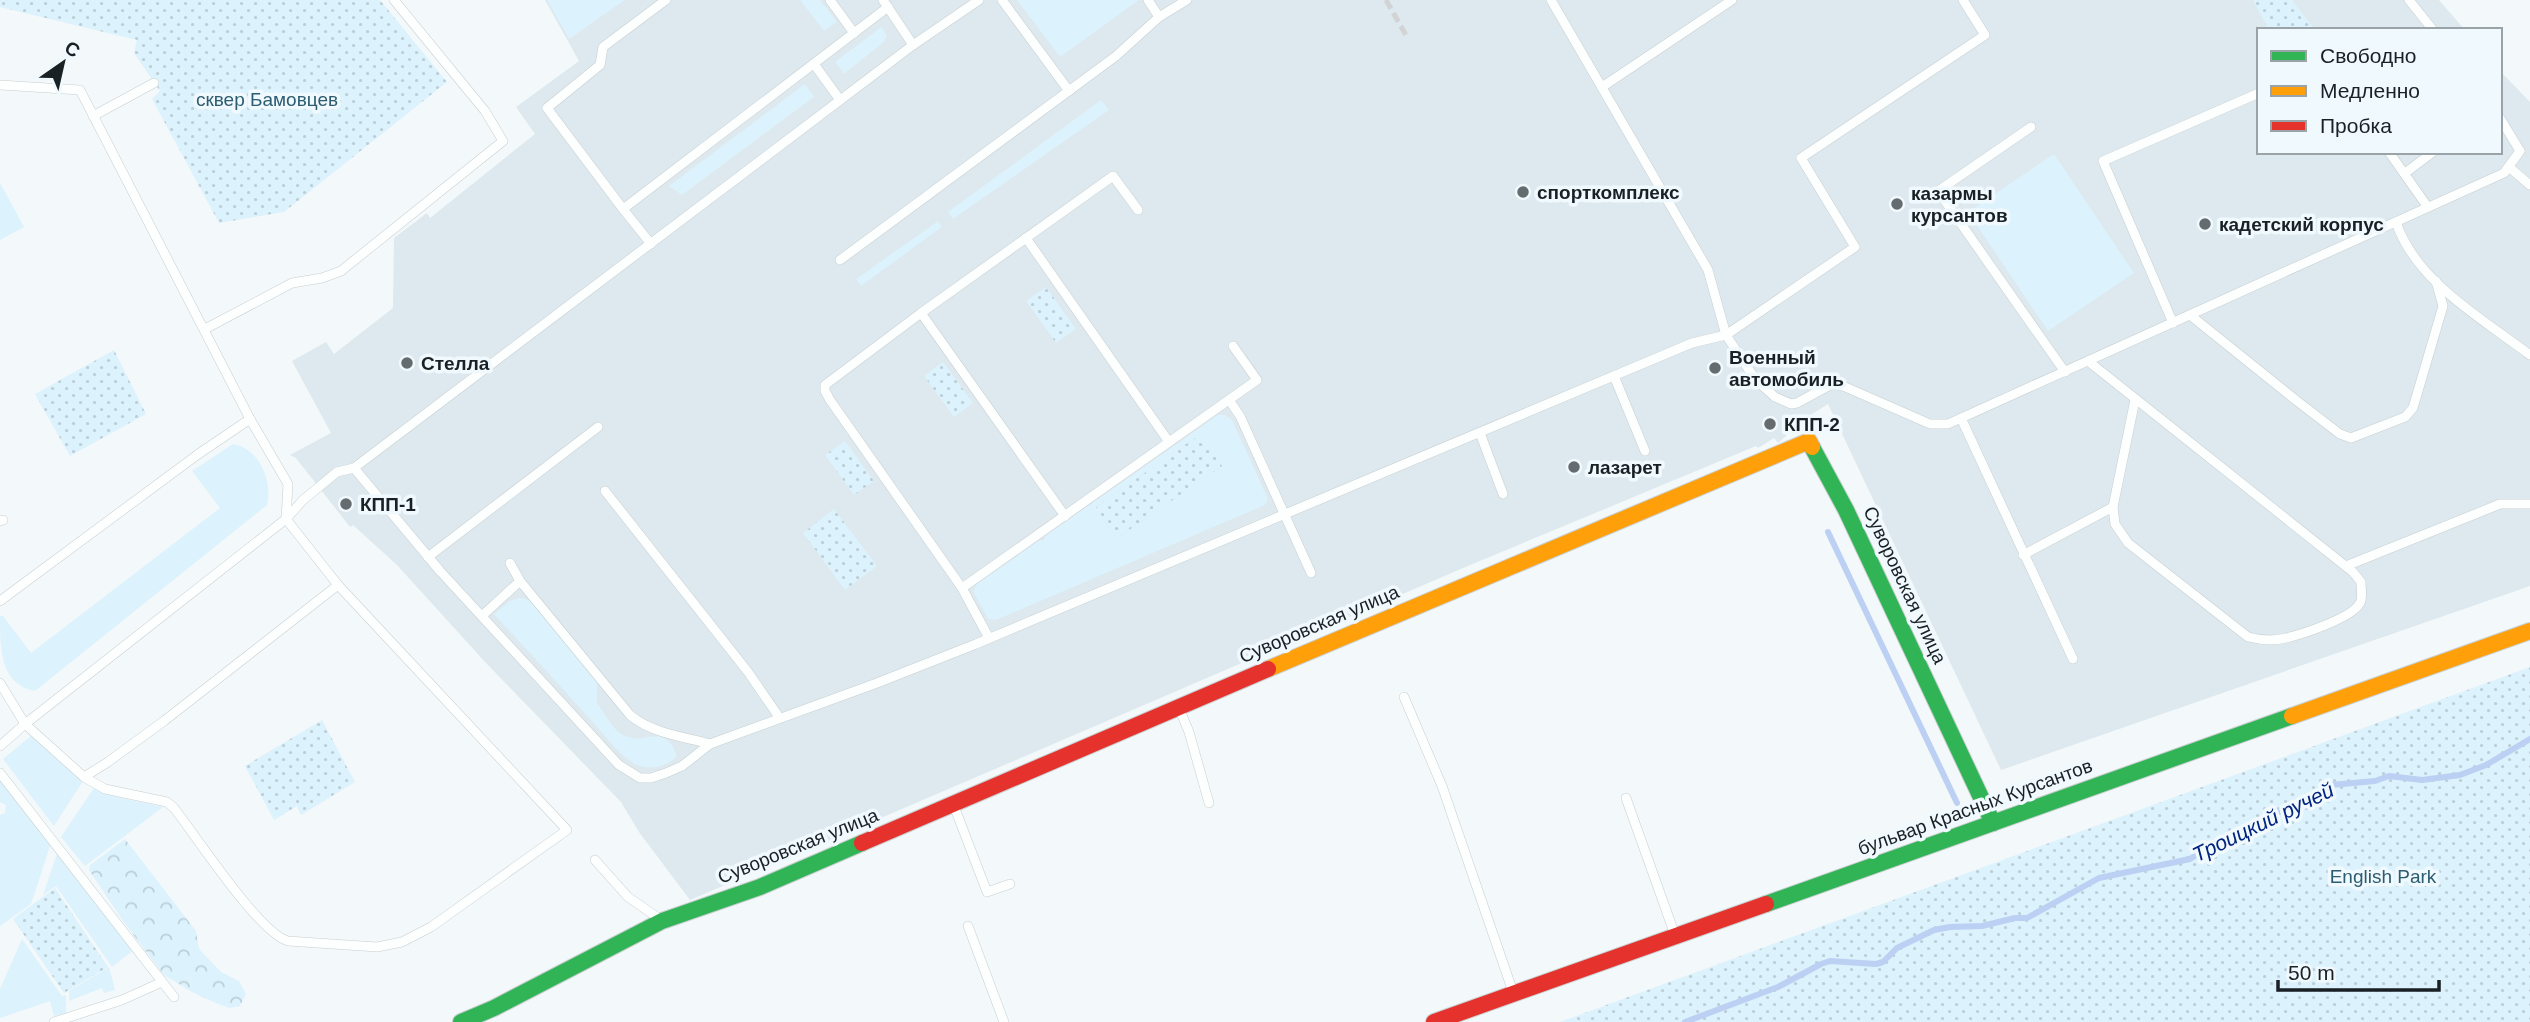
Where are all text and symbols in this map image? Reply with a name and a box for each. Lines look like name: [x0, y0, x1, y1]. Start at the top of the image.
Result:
north arrow: [28, 28, 98, 98]
legend: [2257, 28, 2502, 154]
text: С: [61, 37, 84, 62]
text: Свободно: [2320, 44, 2417, 67]
text: Медленно: [2320, 79, 2420, 102]
park label: сквер Бамовцев: [196, 89, 338, 110]
text: Пробка: [2320, 114, 2392, 137]
place label: спорткомплекс: [1537, 182, 1680, 203]
place label: казармы курсантов: [1911, 183, 2008, 226]
marker: спорткомплекс: [1515, 184, 1531, 200]
marker: казармы курсантов: [1889, 196, 1905, 212]
place label: кадетский корпус: [2219, 214, 2384, 235]
marker: кадетский корпус: [2197, 216, 2213, 232]
place label: Военный автомобиль: [1729, 347, 1844, 390]
place label: Стелла: [421, 353, 490, 374]
marker: Стелла: [399, 355, 415, 371]
marker: Военный автомобиль: [1707, 360, 1723, 376]
place label: КПП-2: [1784, 414, 1840, 435]
marker: КПП-2: [1762, 416, 1778, 432]
place label: лазарет: [1588, 457, 1662, 478]
marker: лазарет: [1566, 459, 1582, 475]
place label: КПП-1: [360, 494, 416, 515]
marker: КПП-1: [338, 496, 354, 512]
street label: Суворовская улица: [1859, 503, 1951, 667]
street label: Суворовская улица: [1236, 581, 1402, 667]
street label: бульвар Красных Курсантов: [1855, 755, 2095, 859]
water label: Троицкий ручей: [2189, 778, 2338, 866]
street label: Суворовская улица: [715, 804, 882, 888]
park label: English Park: [2330, 866, 2437, 887]
scale bar: [2278, 948, 2439, 992]
text: 50 m: [2288, 961, 2335, 984]

